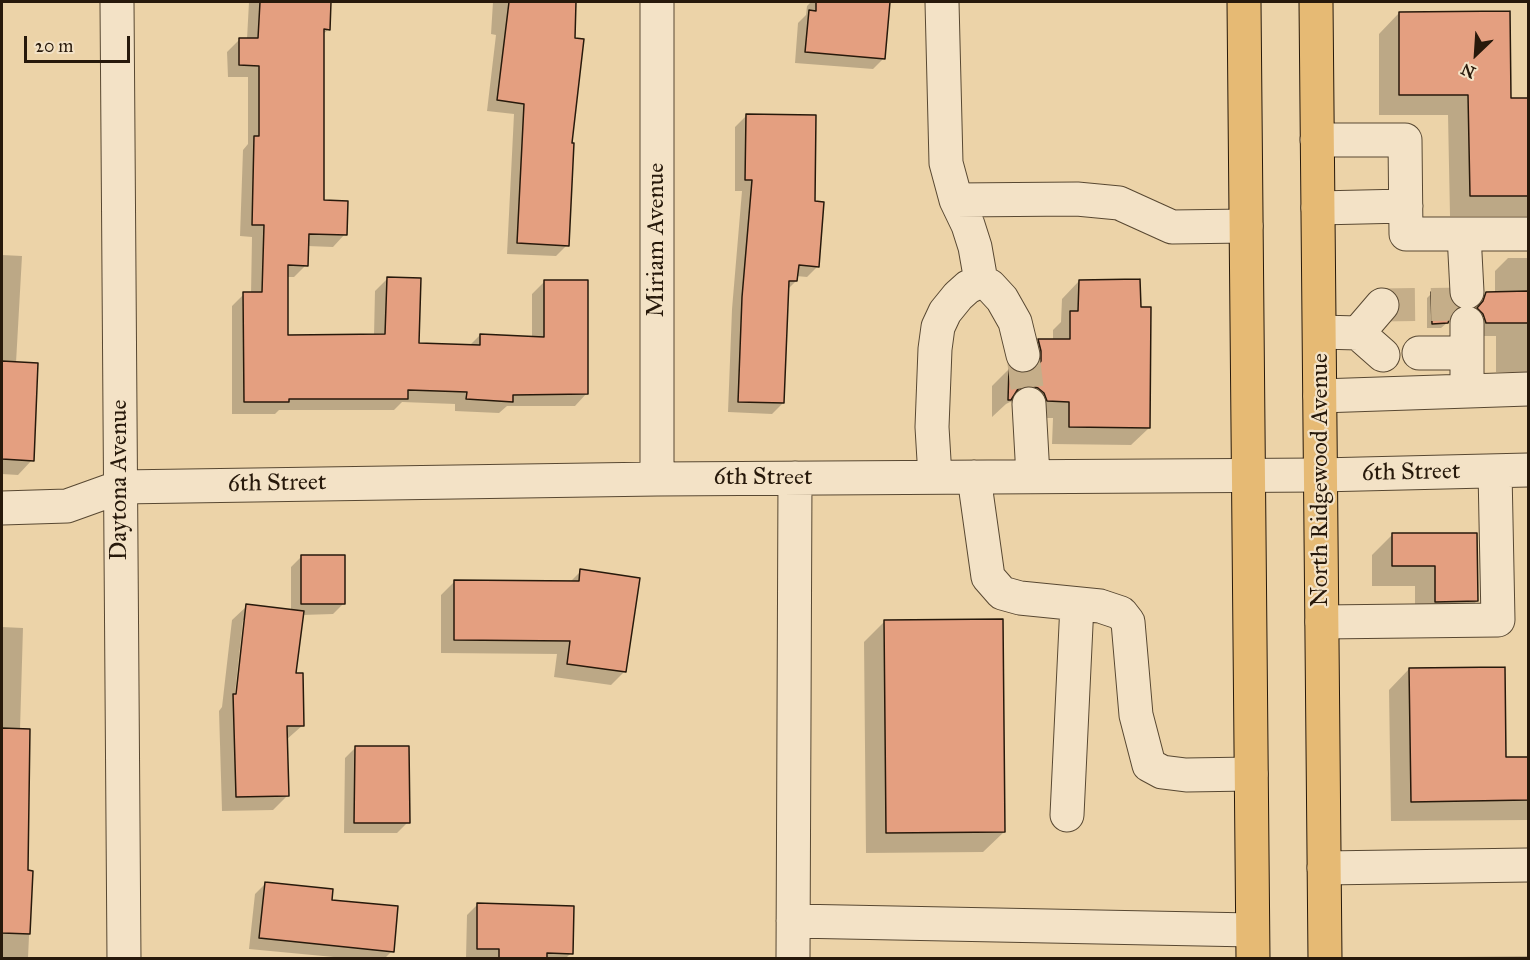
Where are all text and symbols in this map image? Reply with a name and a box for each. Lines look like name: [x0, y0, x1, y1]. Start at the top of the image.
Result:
scale bar: [27, 24, 134, 62]
north arrow: [1446, 24, 1506, 84]
text: 20 m: [35, 35, 73, 57]
text: N: [1458, 59, 1478, 82]
street label: Miriam Avenue: [643, 163, 671, 317]
street label: North Ridgewood Avenue: [1307, 353, 1335, 607]
street label: Daytona Avenue: [106, 399, 134, 561]
street label: 6th Street: [1361, 458, 1461, 488]
street label: 6th Street: [714, 464, 812, 492]
street label: 6th Street: [227, 469, 327, 499]

